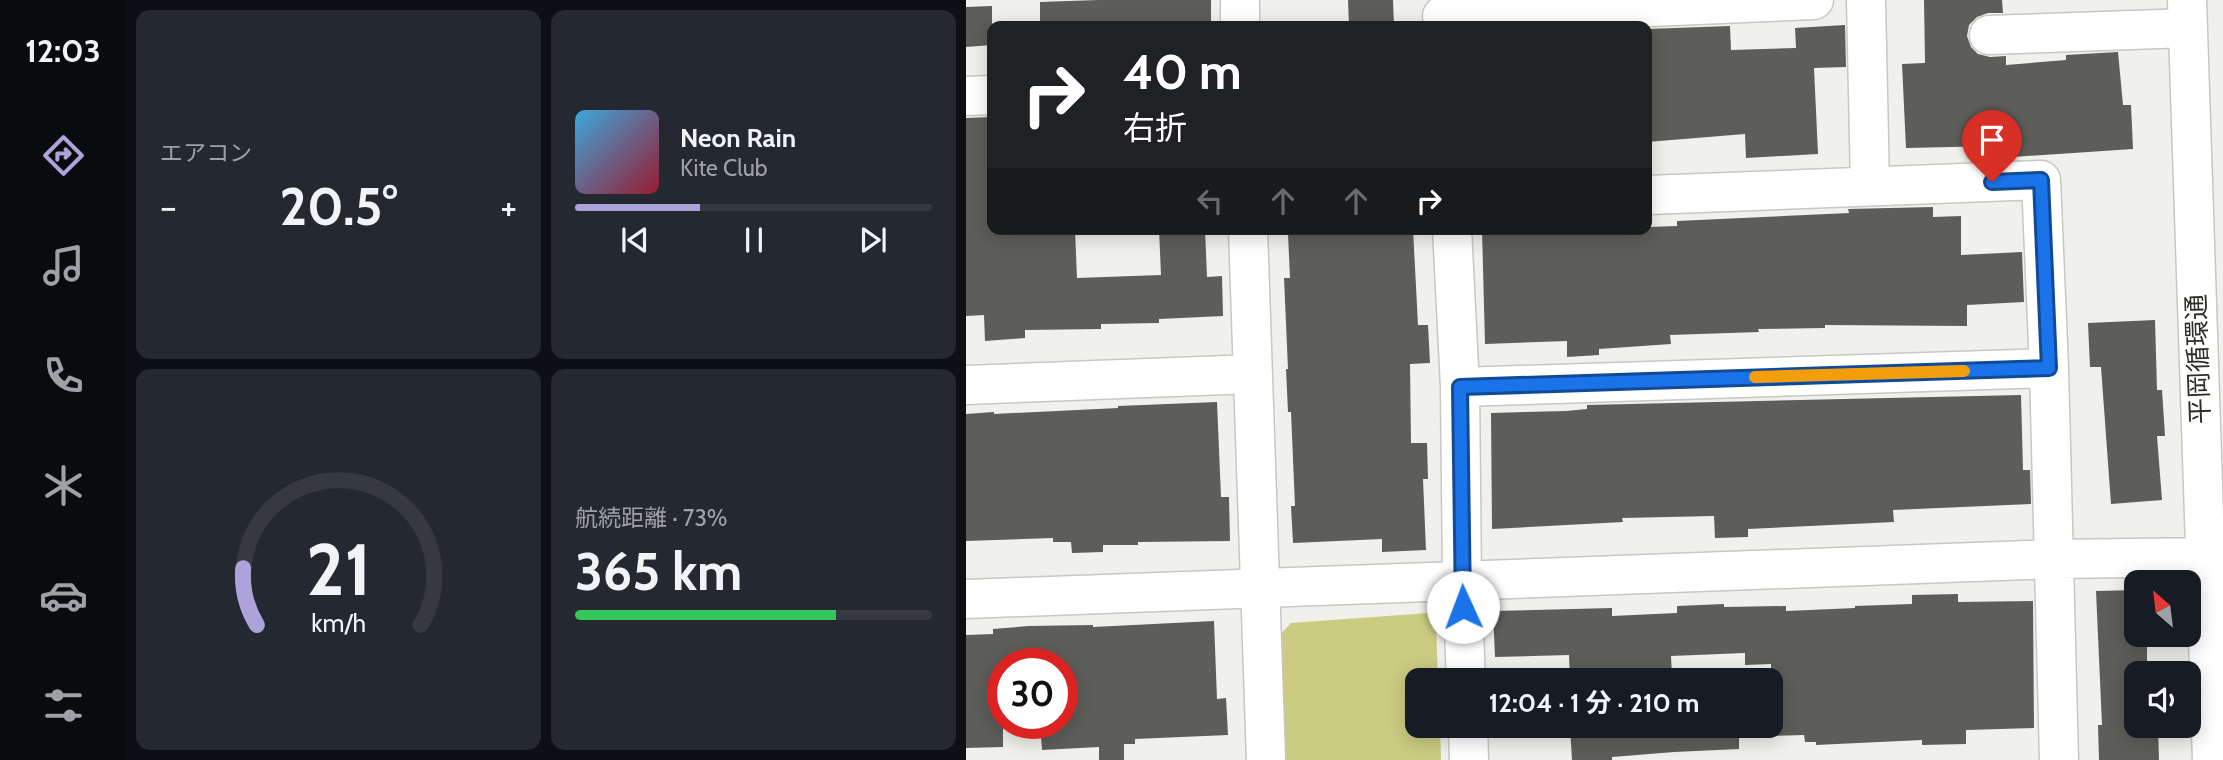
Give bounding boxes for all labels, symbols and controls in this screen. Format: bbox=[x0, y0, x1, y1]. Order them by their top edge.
text: 12:03 bbox=[25, 31, 101, 70]
text: 40 m bbox=[1123, 42, 1242, 101]
icon: right bbox=[1008, 49, 1099, 140]
text: 右折 bbox=[1123, 108, 1187, 147]
pin bbox=[1962, 110, 2022, 182]
icon: arrive bbox=[1973, 121, 2011, 159]
text: Neon Rain bbox=[680, 122, 796, 154]
icon: directions bbox=[39, 131, 88, 180]
text: エアコン bbox=[160, 139, 252, 167]
text: Kite Club bbox=[680, 154, 767, 182]
text: 20.5° bbox=[279, 175, 398, 238]
icon: left bbox=[1191, 182, 1229, 220]
icon: ahead bbox=[1264, 182, 1302, 220]
icon: ahead bbox=[1337, 182, 1375, 220]
icon: right bbox=[1410, 182, 1448, 220]
text: − bbox=[160, 183, 177, 230]
text: + bbox=[500, 183, 517, 230]
icon: previous bbox=[616, 221, 654, 259]
icon: pause bbox=[735, 221, 773, 259]
icon: next bbox=[854, 221, 892, 259]
icon: music bbox=[39, 241, 88, 290]
street label: 平岡循環通 bbox=[2180, 293, 2216, 425]
icon: phone bbox=[39, 351, 88, 400]
icon: climate bbox=[39, 461, 88, 510]
text: 航続距離 · 73% bbox=[575, 504, 728, 532]
text: 21 bbox=[306, 526, 371, 614]
text: 365 km bbox=[575, 540, 742, 603]
position arrow bbox=[1426, 570, 1500, 644]
north arrow bbox=[2124, 570, 2202, 648]
map controls bbox=[2124, 570, 2201, 738]
icon: car bbox=[39, 571, 88, 620]
text: km/h bbox=[311, 608, 366, 638]
speed limit sign: 30 bbox=[987, 648, 1078, 739]
button: sound bbox=[2124, 661, 2201, 738]
icon: filters bbox=[39, 681, 88, 730]
text: 12:04 · 1 分 · 210 m bbox=[1489, 687, 1699, 719]

